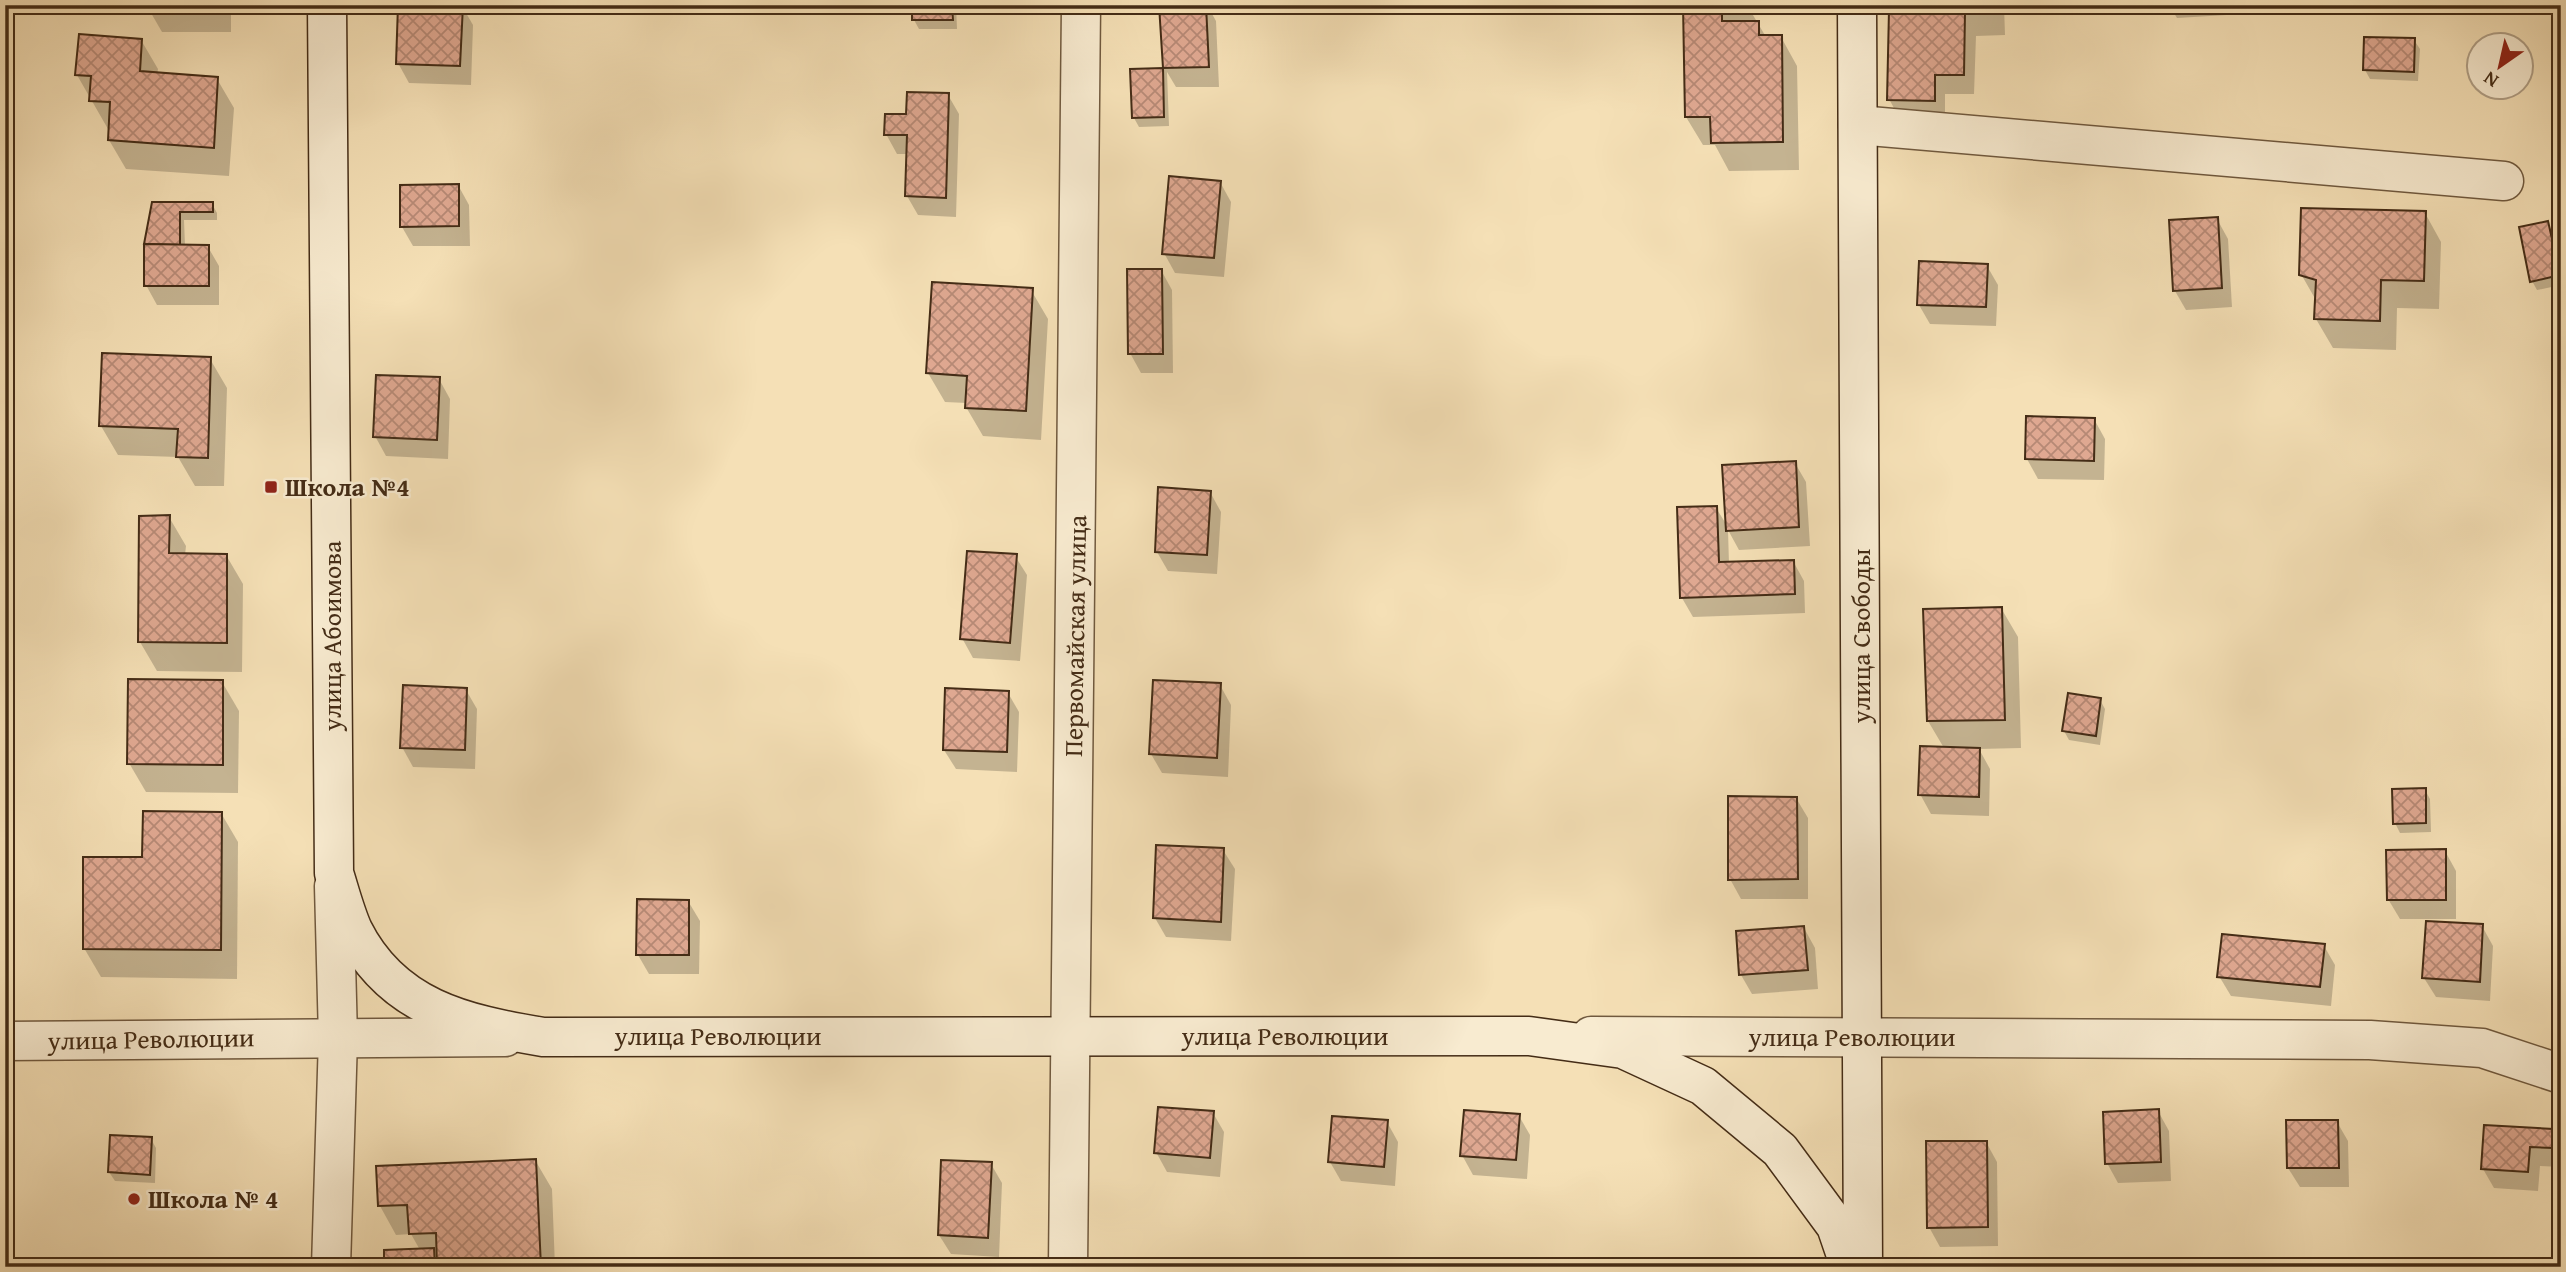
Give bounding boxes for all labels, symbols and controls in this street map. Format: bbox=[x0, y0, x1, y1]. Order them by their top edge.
north arrow bbox=[2464, 32, 2534, 102]
text: N bbox=[2477, 65, 2504, 95]
place label: Школа №4 bbox=[285, 467, 410, 506]
marker: Школа №4 bbox=[263, 479, 279, 495]
street label: Первомайская улица bbox=[1053, 514, 1096, 757]
street label: улица Абоимова bbox=[312, 540, 351, 732]
street label: улица Свободы bbox=[1841, 549, 1880, 724]
street label: улица Революции bbox=[614, 1016, 821, 1055]
street label: улица Революции bbox=[1181, 1016, 1388, 1055]
street label: улица Революции bbox=[46, 1017, 255, 1060]
street label: улица Революции bbox=[1748, 1017, 1955, 1056]
place label: Школа № 4 bbox=[148, 1179, 278, 1218]
marker: Школа № 4 bbox=[126, 1191, 142, 1207]

